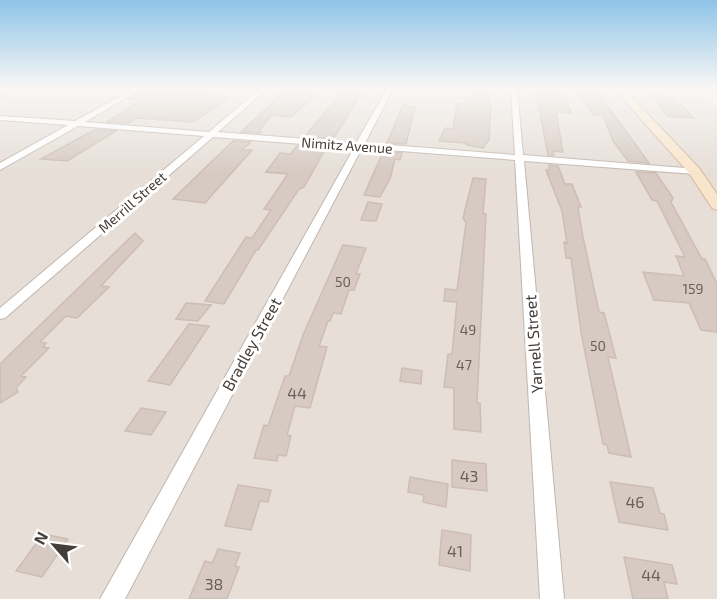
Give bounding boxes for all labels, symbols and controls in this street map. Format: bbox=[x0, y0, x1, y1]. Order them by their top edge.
street label: Nimitz Avenue bbox=[301, 133, 393, 157]
street label: Merrill Street bbox=[95, 168, 169, 236]
house number: 50 bbox=[335, 273, 351, 290]
house number: 159 bbox=[682, 280, 704, 297]
street label: Bradley Street bbox=[218, 294, 284, 394]
street label: Yarnell Street bbox=[520, 294, 546, 394]
house number: 49 bbox=[460, 321, 476, 338]
house number: 50 bbox=[590, 337, 606, 354]
house number: 47 bbox=[456, 356, 472, 373]
house number: 44 bbox=[287, 383, 307, 402]
house number: 43 bbox=[460, 466, 478, 485]
house number: 46 bbox=[626, 492, 645, 511]
north arrow bbox=[24, 515, 84, 575]
text: N bbox=[29, 528, 51, 547]
house number: 41 bbox=[447, 541, 463, 560]
house number: 44 bbox=[641, 565, 661, 584]
house number: 38 bbox=[205, 574, 223, 593]

